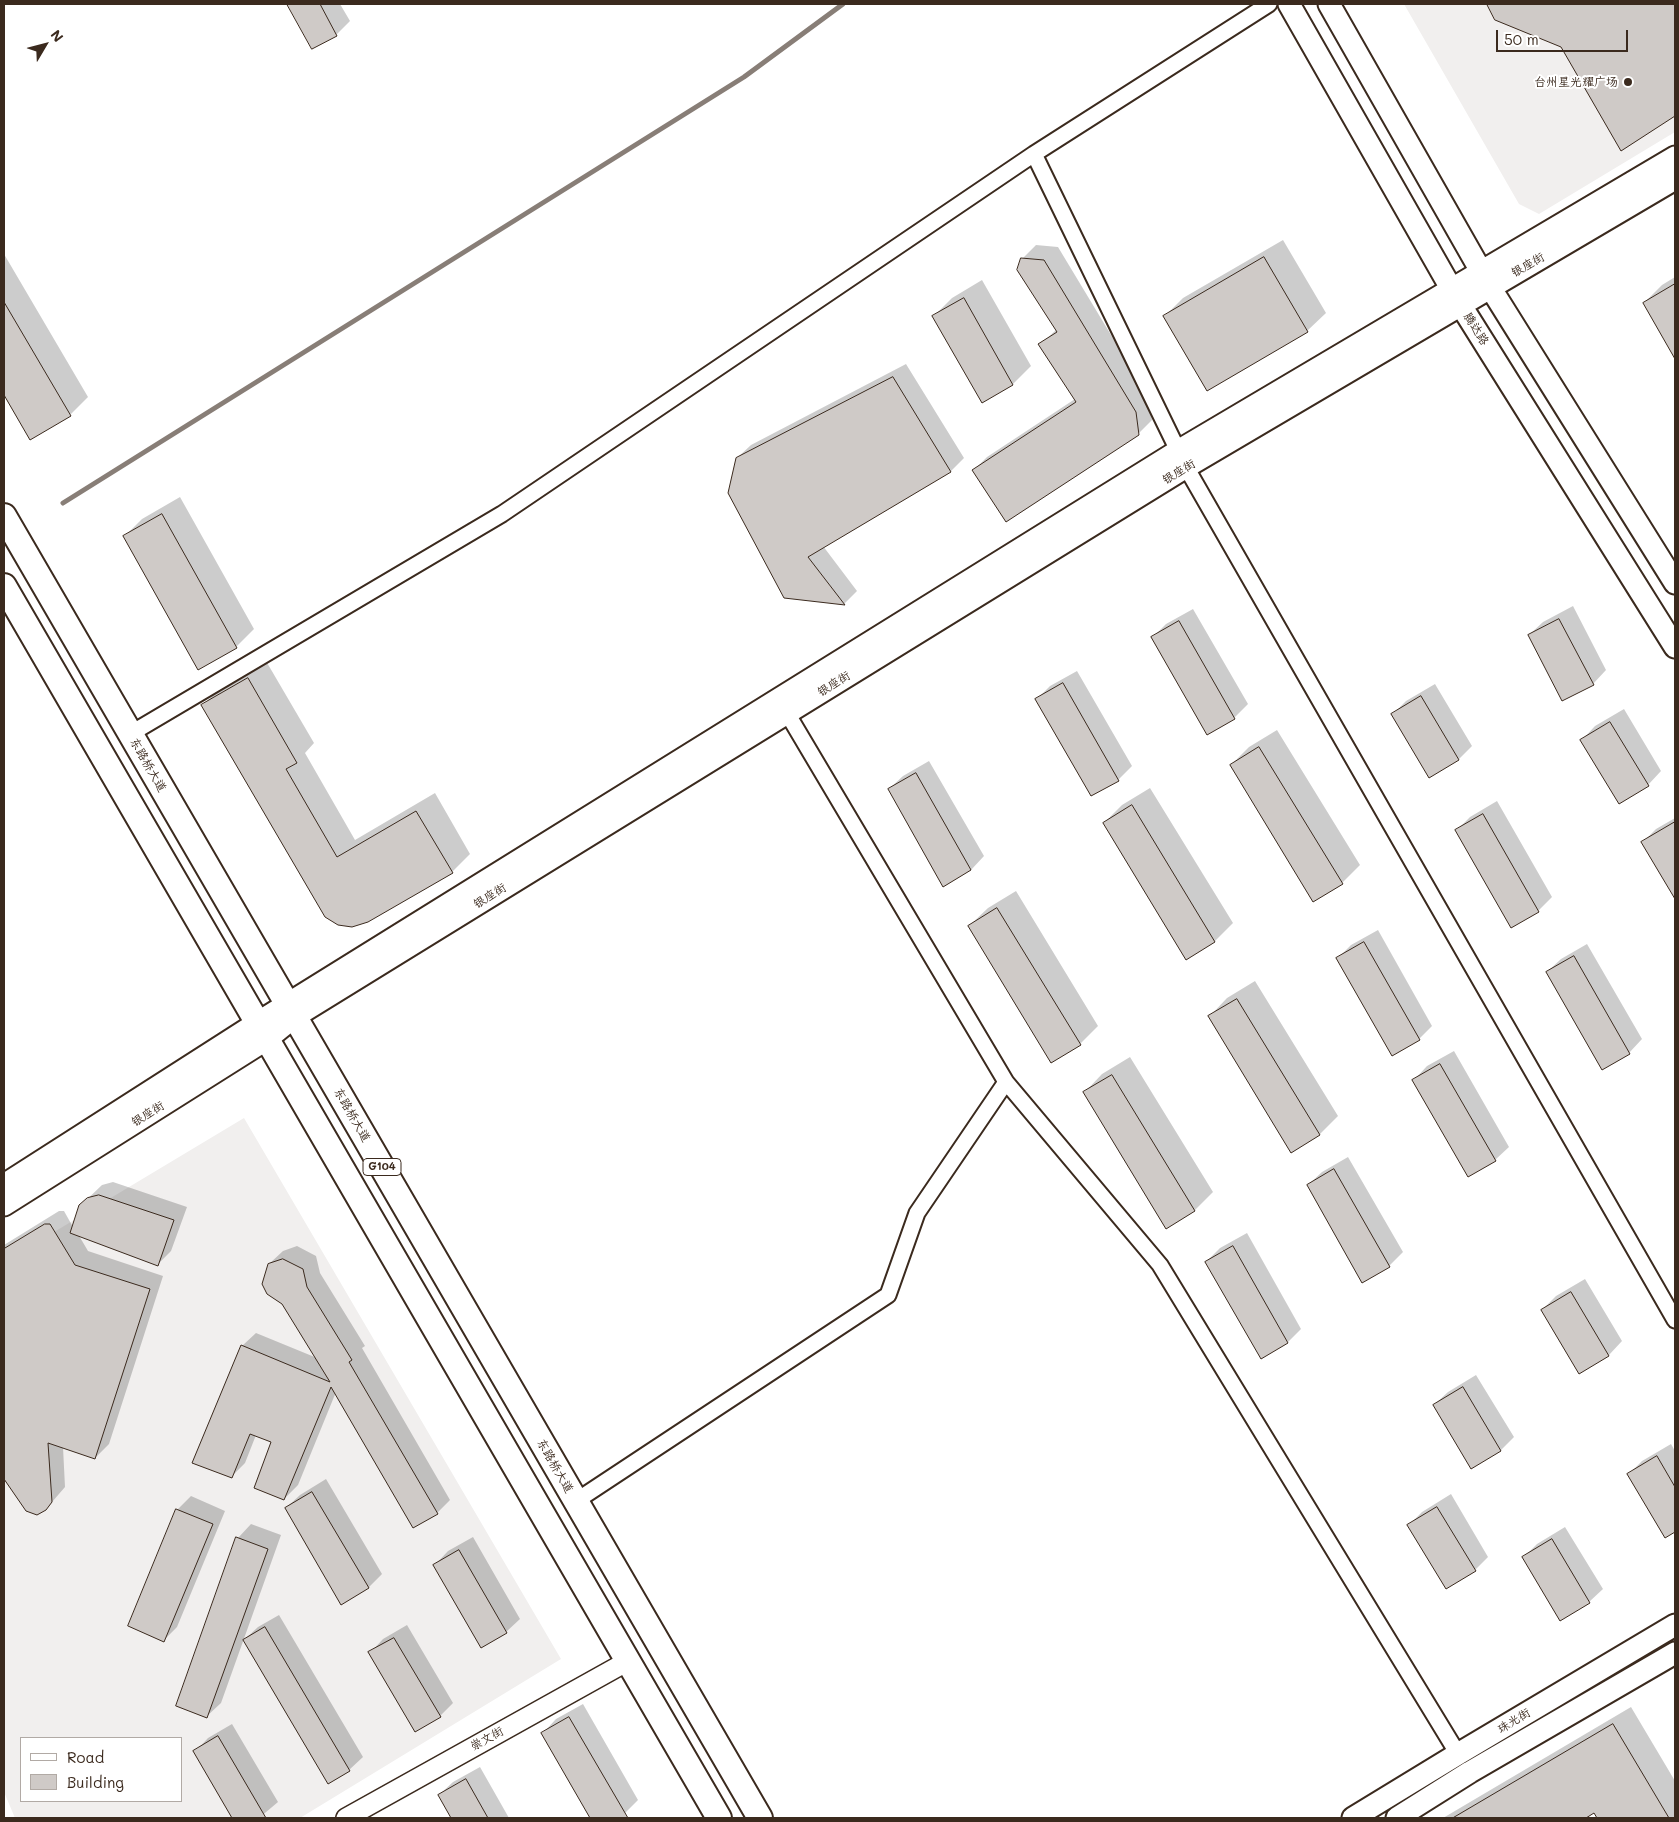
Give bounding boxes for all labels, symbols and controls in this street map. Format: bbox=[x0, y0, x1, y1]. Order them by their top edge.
north arrow bbox=[20, 20, 70, 70]
scale bar bbox=[1499, 20, 1632, 52]
text: N bbox=[47, 26, 68, 46]
text: 50 m bbox=[1504, 29, 1539, 49]
place label: 台州星光耀广场 bbox=[1534, 75, 1618, 89]
marker: 台州星光耀广场 bbox=[1622, 76, 1634, 88]
street label: 银座街 bbox=[1509, 250, 1547, 280]
street label: 腾达路 bbox=[1460, 310, 1492, 348]
street label: 银座街 bbox=[1160, 457, 1198, 487]
street label: 银座街 bbox=[815, 668, 853, 700]
street label: 东路桥大道 bbox=[127, 735, 169, 795]
street label: 银座街 bbox=[471, 880, 509, 912]
street label: 东路桥大道 bbox=[331, 1085, 373, 1145]
street label: 银座街 bbox=[129, 1098, 167, 1130]
road number: G104 bbox=[363, 1158, 401, 1176]
street label: 东路桥大道 bbox=[534, 1436, 576, 1496]
street label: 珠光街 bbox=[1495, 1706, 1533, 1736]
street label: 崇文街 bbox=[468, 1724, 506, 1754]
legend bbox=[20, 1737, 182, 1802]
text: Road bbox=[67, 1747, 104, 1767]
text: Building bbox=[67, 1772, 124, 1792]

